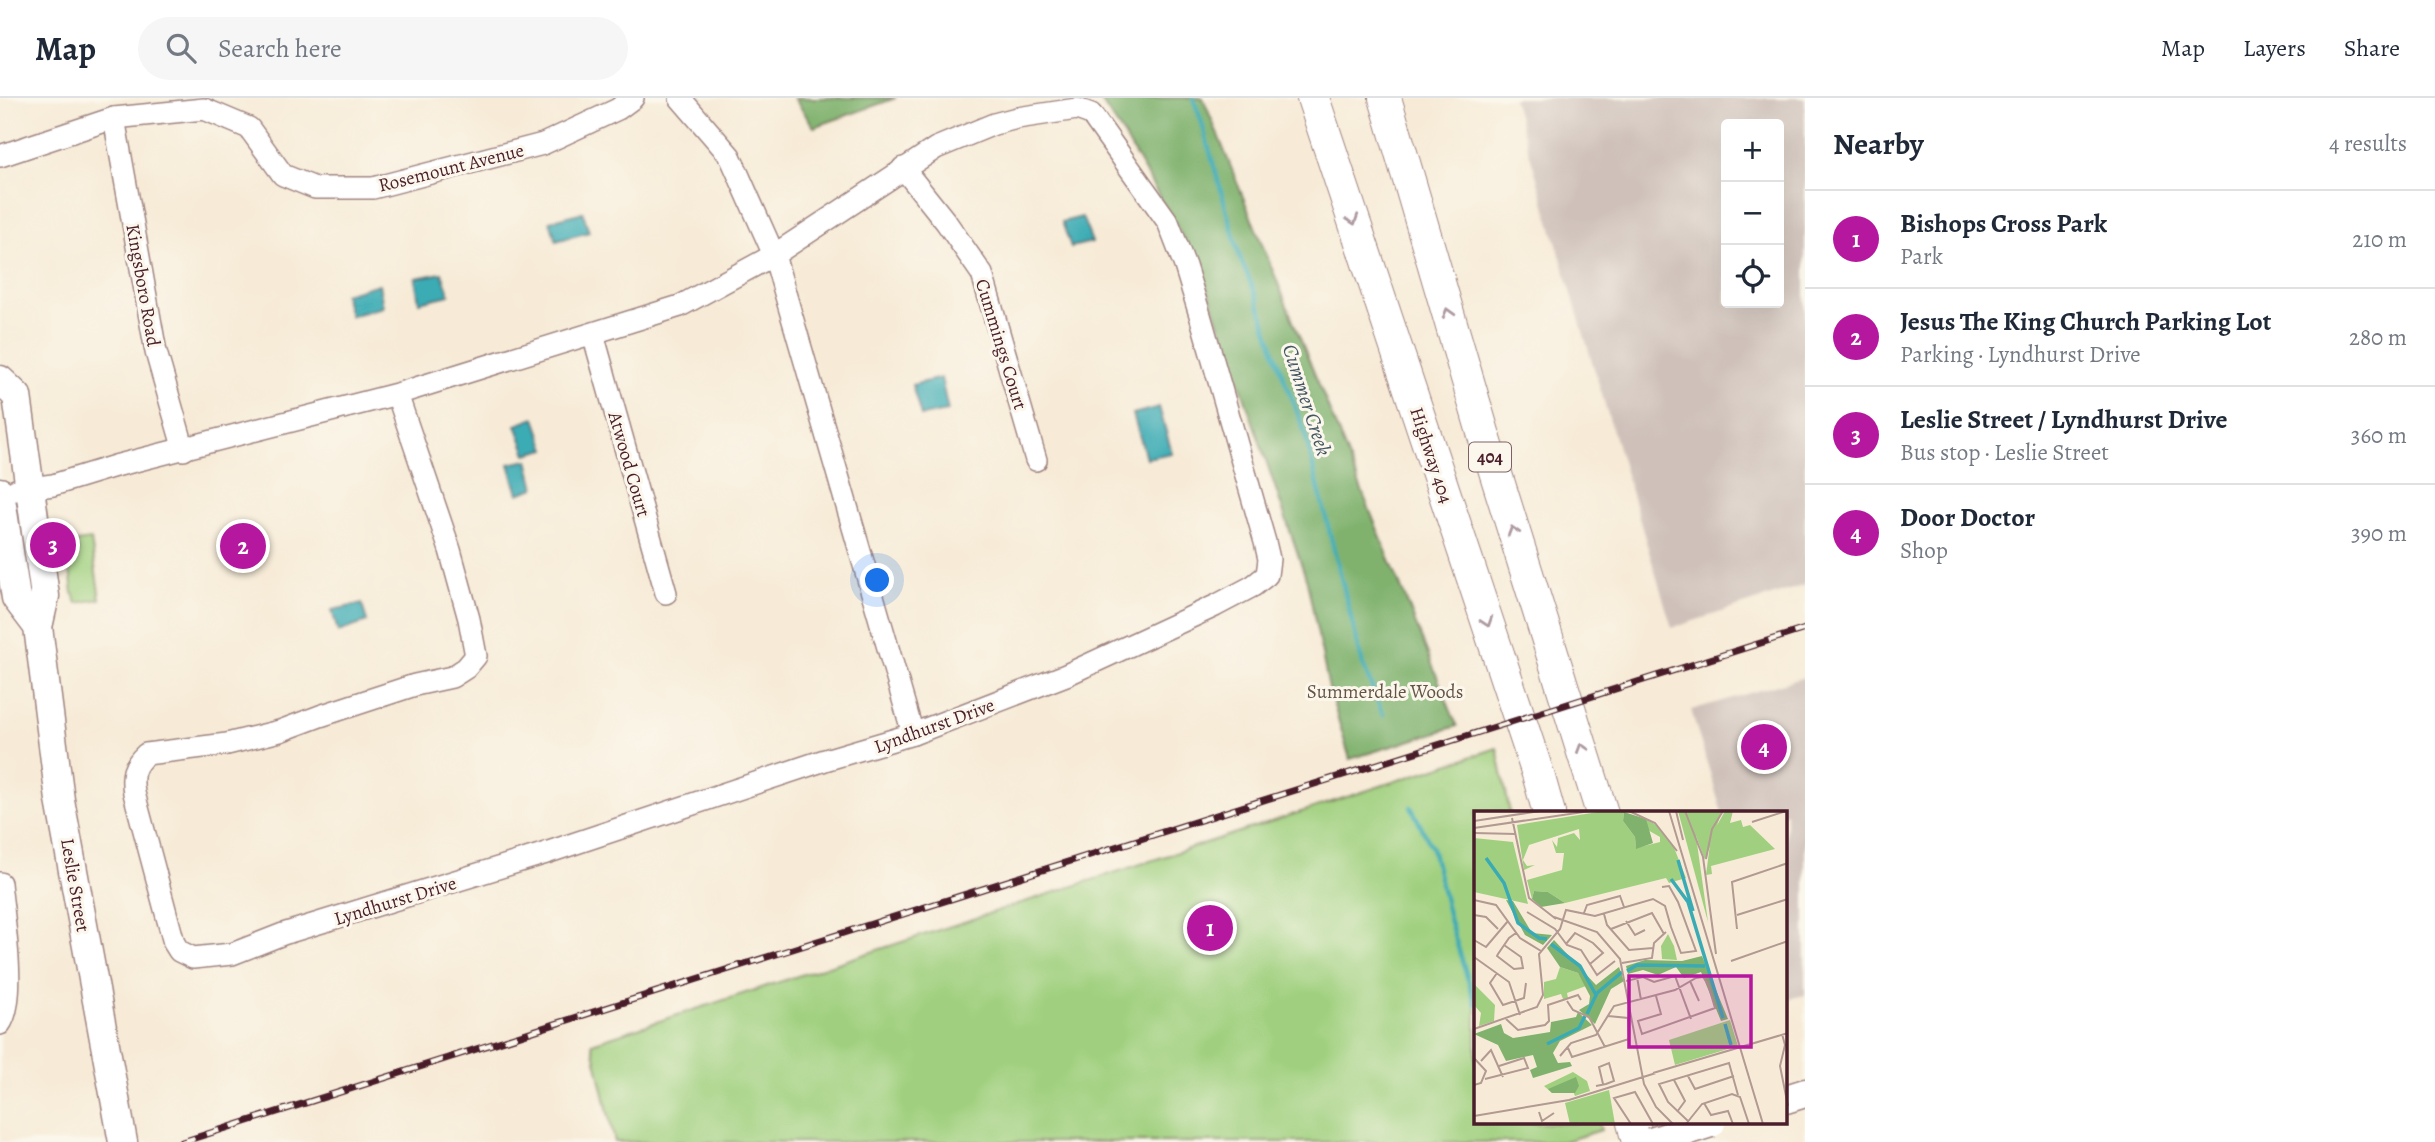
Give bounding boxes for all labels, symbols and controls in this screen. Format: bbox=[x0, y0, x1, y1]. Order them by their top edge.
search box bbox=[138, 17, 628, 80]
text: Map bbox=[35, 26, 96, 71]
icon: search bbox=[162, 29, 200, 67]
text: Search here bbox=[218, 31, 342, 66]
text: Map bbox=[2161, 32, 2205, 64]
text: Layers bbox=[2243, 32, 2306, 64]
text: Share bbox=[2344, 32, 2400, 64]
map controls bbox=[1721, 119, 1784, 308]
button: + bbox=[1721, 119, 1784, 182]
text: Nearby bbox=[1833, 124, 1924, 164]
text: 4 results bbox=[2329, 128, 2407, 159]
street label: Rosemount Avenue bbox=[376, 137, 527, 199]
button: − bbox=[1721, 182, 1784, 245]
text: Bishops Cross Park bbox=[1900, 206, 2107, 241]
one-way arrow bbox=[1345, 214, 1360, 226]
street label: Kingsboro Road bbox=[119, 222, 167, 349]
text: 1 bbox=[1852, 224, 1860, 255]
text: 210 m bbox=[2352, 224, 2407, 255]
text: Park bbox=[1900, 241, 1943, 272]
button: locate bbox=[1721, 245, 1784, 308]
street label: Cummings Court bbox=[969, 276, 1033, 413]
text: Jesus The King Church Parking Lot bbox=[1900, 304, 2271, 339]
one-way arrow bbox=[1441, 307, 1456, 319]
text: 2 bbox=[1850, 322, 1862, 353]
text: 280 m bbox=[2349, 322, 2407, 353]
text: Parking · Lyndhurst Drive bbox=[1900, 339, 2141, 370]
water label: Cummer Creek bbox=[1276, 341, 1338, 459]
text: Leslie Street / Lyndhurst Drive bbox=[1900, 402, 2227, 437]
street label: Highway 404 bbox=[1403, 404, 1459, 507]
street label: Atwood Court bbox=[601, 408, 656, 520]
text: 3 bbox=[1851, 420, 1861, 451]
text: 360 m bbox=[2351, 420, 2407, 451]
text: Bus stop · Leslie Street bbox=[1900, 437, 2109, 468]
road number: 404 bbox=[1469, 442, 1511, 472]
text: Door Doctor bbox=[1900, 500, 2035, 535]
text: 4 bbox=[1851, 518, 1861, 549]
text: 390 m bbox=[2351, 518, 2407, 549]
pin: 3 bbox=[30, 519, 76, 571]
pin: 2 bbox=[220, 520, 266, 572]
one-way arrow bbox=[1507, 525, 1522, 537]
text: Shop bbox=[1900, 535, 1948, 566]
your location bbox=[860, 563, 894, 597]
one-way arrow bbox=[1479, 615, 1493, 627]
park label: Summerdale Woods bbox=[1307, 679, 1463, 705]
street label: Lyndhurst Drive bbox=[870, 692, 998, 760]
pin: 4 bbox=[1741, 721, 1787, 773]
one-way arrow bbox=[1575, 742, 1590, 754]
inset map bbox=[1474, 811, 1787, 1124]
street label: Leslie Street bbox=[54, 836, 96, 934]
street label: Lyndhurst Drive bbox=[331, 870, 460, 932]
pin: 1 bbox=[1187, 902, 1233, 954]

